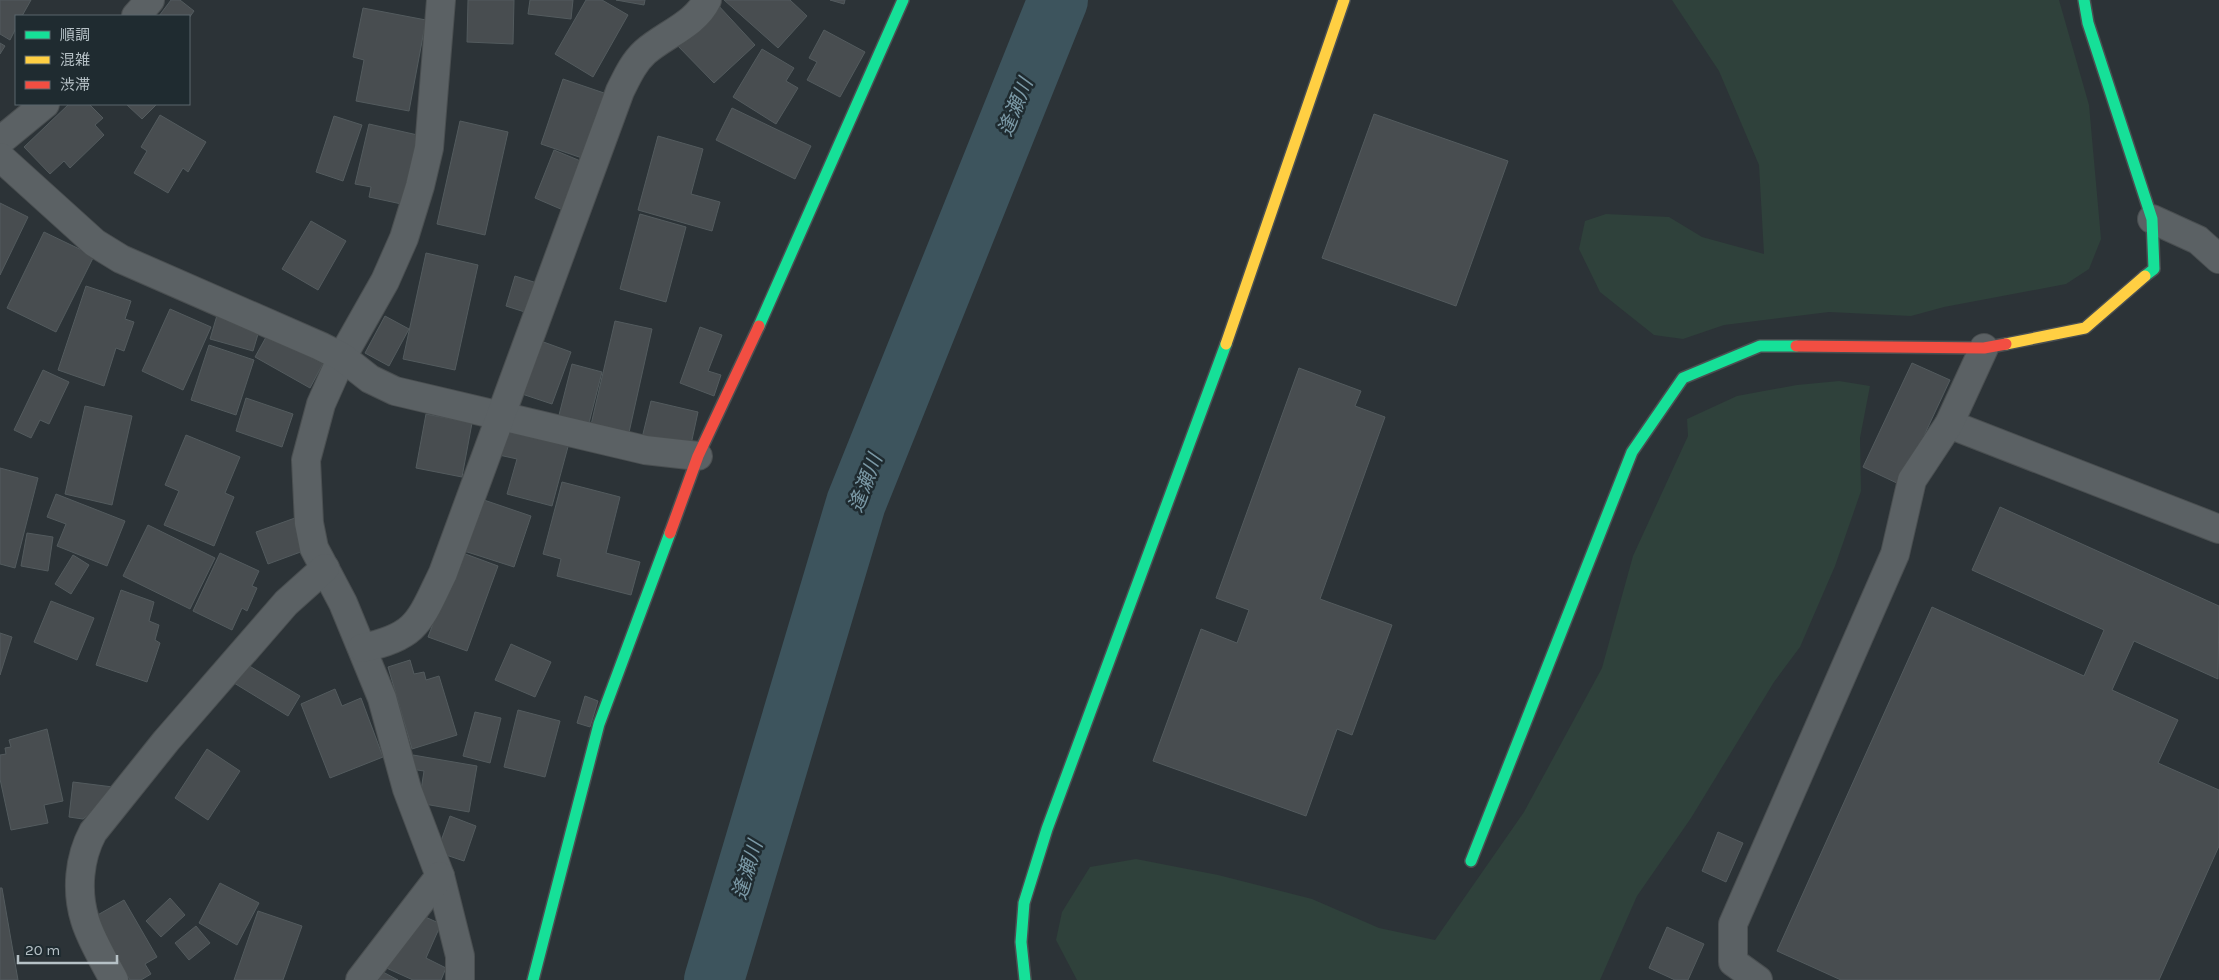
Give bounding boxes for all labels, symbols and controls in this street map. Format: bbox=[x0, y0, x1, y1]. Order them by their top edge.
legend bbox=[15, 15, 190, 105]
text: 順調 bbox=[60, 26, 90, 44]
text: 混雑 bbox=[60, 51, 90, 69]
water label: 逢瀬川 bbox=[994, 73, 1038, 139]
text: 渋滞 bbox=[60, 76, 90, 94]
water label: 逢瀬川 bbox=[844, 449, 888, 515]
water label: 逢瀬川 bbox=[728, 836, 768, 902]
scale bar bbox=[18, 932, 116, 964]
text: 20 m bbox=[25, 941, 60, 959]

